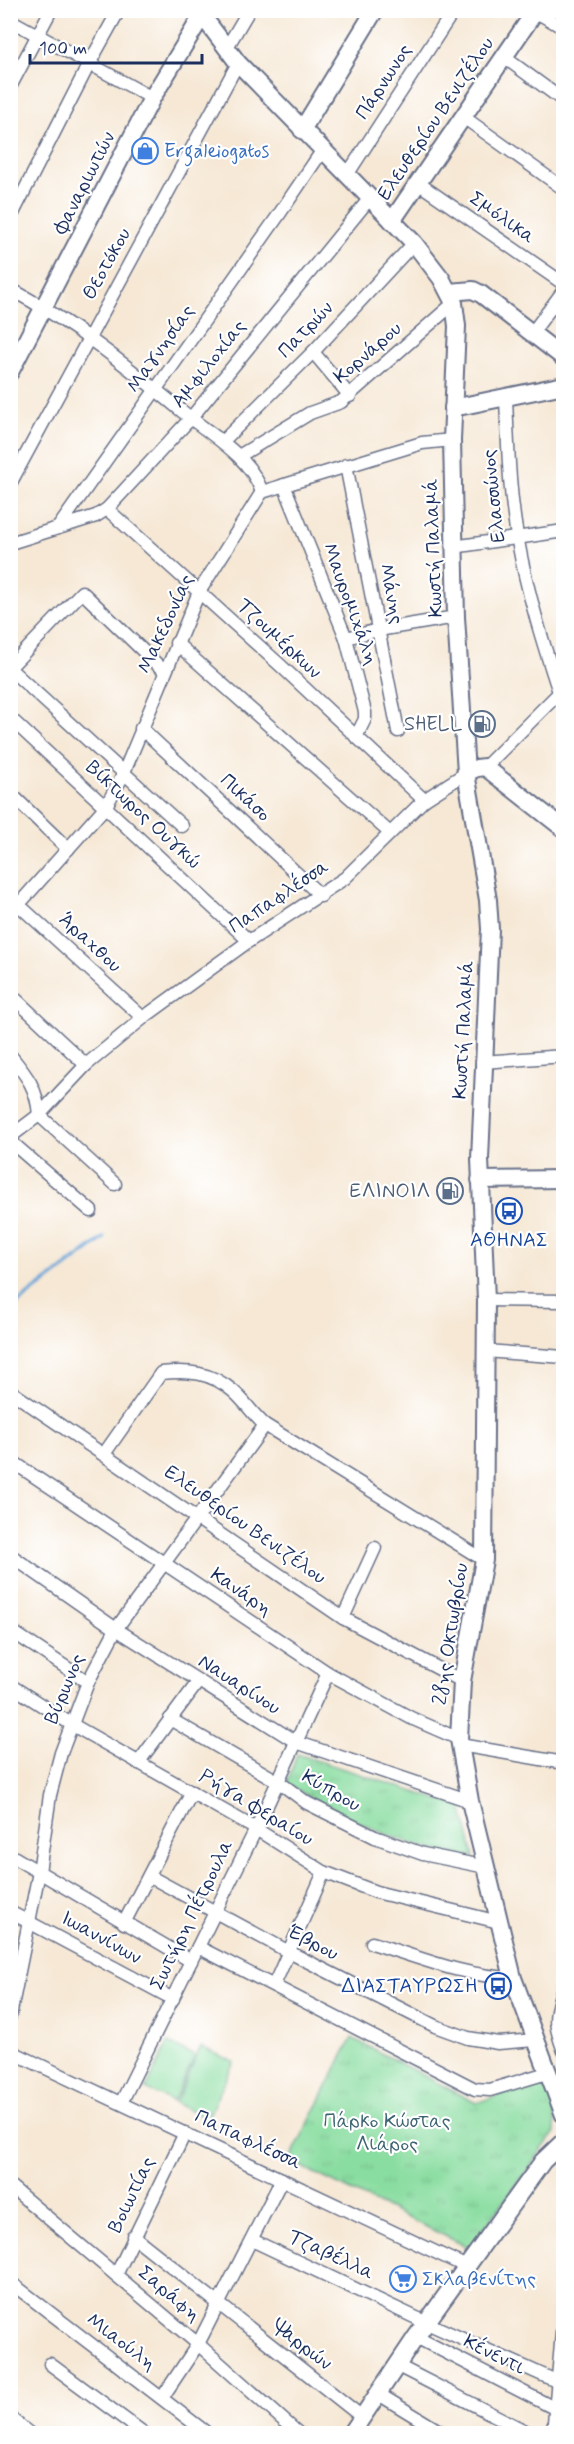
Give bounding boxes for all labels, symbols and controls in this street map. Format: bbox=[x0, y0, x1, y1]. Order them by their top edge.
scale bar bbox=[30, 27, 202, 65]
street label: Ελευθερίου Βενιζέλου bbox=[371, 32, 501, 206]
text: 100 m bbox=[39, 37, 87, 61]
street label: Πάρνωνος bbox=[349, 39, 419, 125]
street label: Φαναριωτών bbox=[47, 127, 122, 240]
shop icon: Ergaleiogatos bbox=[130, 136, 160, 166]
place label: Ergaleiogatos bbox=[164, 138, 269, 167]
street label: Σμόλικα bbox=[464, 186, 541, 251]
street label: Θεοτόκου bbox=[76, 223, 138, 305]
street label: Πατρών bbox=[272, 295, 340, 364]
street label: Μαγνησίας bbox=[121, 299, 202, 399]
street label: Αμφιλοχίας bbox=[165, 314, 253, 414]
street label: Κορνάρου bbox=[328, 316, 408, 390]
street label: Ελασσώνος bbox=[476, 448, 512, 544]
street label: Κωστή Παλαμά bbox=[418, 478, 450, 618]
street label: Μαυρομιχάλη bbox=[315, 539, 385, 669]
street label: Μάνης bbox=[372, 561, 410, 627]
street label: Μακεδονίας bbox=[131, 570, 201, 678]
street label: Τζουμέρκων bbox=[231, 593, 327, 685]
fuel station icon: SHELL bbox=[467, 709, 497, 739]
place label: SHELL bbox=[404, 711, 463, 738]
street label: Βίκτωρος Ουγκώ bbox=[80, 755, 206, 875]
street label: Πικάσο bbox=[214, 768, 276, 828]
street label: Παπαφλέσσα bbox=[224, 853, 335, 940]
street label: Άραχθου bbox=[53, 907, 127, 979]
street label: Κωστή Παλαμά bbox=[447, 960, 481, 1100]
fuel station icon: ΕΛΙΝΟΙΛ bbox=[435, 1176, 465, 1206]
place label: ΕΛΙΝΟΙΛ bbox=[350, 1178, 430, 1205]
bus stop icon: ΑΘΗΝΑΣ bbox=[494, 1196, 524, 1226]
place label: ΑΘΗΝΑΣ bbox=[470, 1227, 548, 1254]
street label: Ελευθερίου Βενιζέλου bbox=[159, 1459, 331, 1591]
street label: Κανάρη bbox=[205, 1561, 277, 1623]
street label: 28ης Οκτωβρίου bbox=[426, 1561, 476, 1707]
street label: Ναυαρίνου bbox=[193, 1648, 285, 1722]
street label: Βύρωνος bbox=[38, 1650, 92, 1728]
street label: Ρήγα Φεραίου bbox=[194, 1763, 318, 1853]
street label: Κύπρου bbox=[297, 1763, 365, 1819]
street label: Σωτήρη Πέτρουλα bbox=[144, 1835, 240, 1995]
street label: Ιωαννίνων bbox=[56, 1905, 146, 1971]
street label: Έβρου bbox=[283, 1918, 343, 1968]
bus stop icon: ΔΙΑΣΤΑΥΡΩΣΗ bbox=[483, 1971, 513, 2001]
place label: ΔΙΑΣΤΑΥΡΩΣΗ bbox=[342, 1973, 478, 2000]
street label: Παπαφλέσσα bbox=[190, 2103, 306, 2177]
park label: Πάρκο Κώστας Λιάρος bbox=[323, 2108, 451, 2158]
street label: Βοιωτίας bbox=[102, 2152, 162, 2238]
street label: Τζαβέλλα bbox=[284, 2223, 378, 2287]
street label: Σαράφη bbox=[132, 2260, 206, 2328]
supermarket icon: Σκλαβενίτης bbox=[388, 2264, 418, 2294]
place label: Σκλαβενίτης bbox=[422, 2266, 536, 2293]
street label: Μιαούλη bbox=[80, 2307, 162, 2377]
street label: Ψαρρών bbox=[266, 2312, 338, 2377]
street label: Κένεντι bbox=[459, 2328, 530, 2382]

